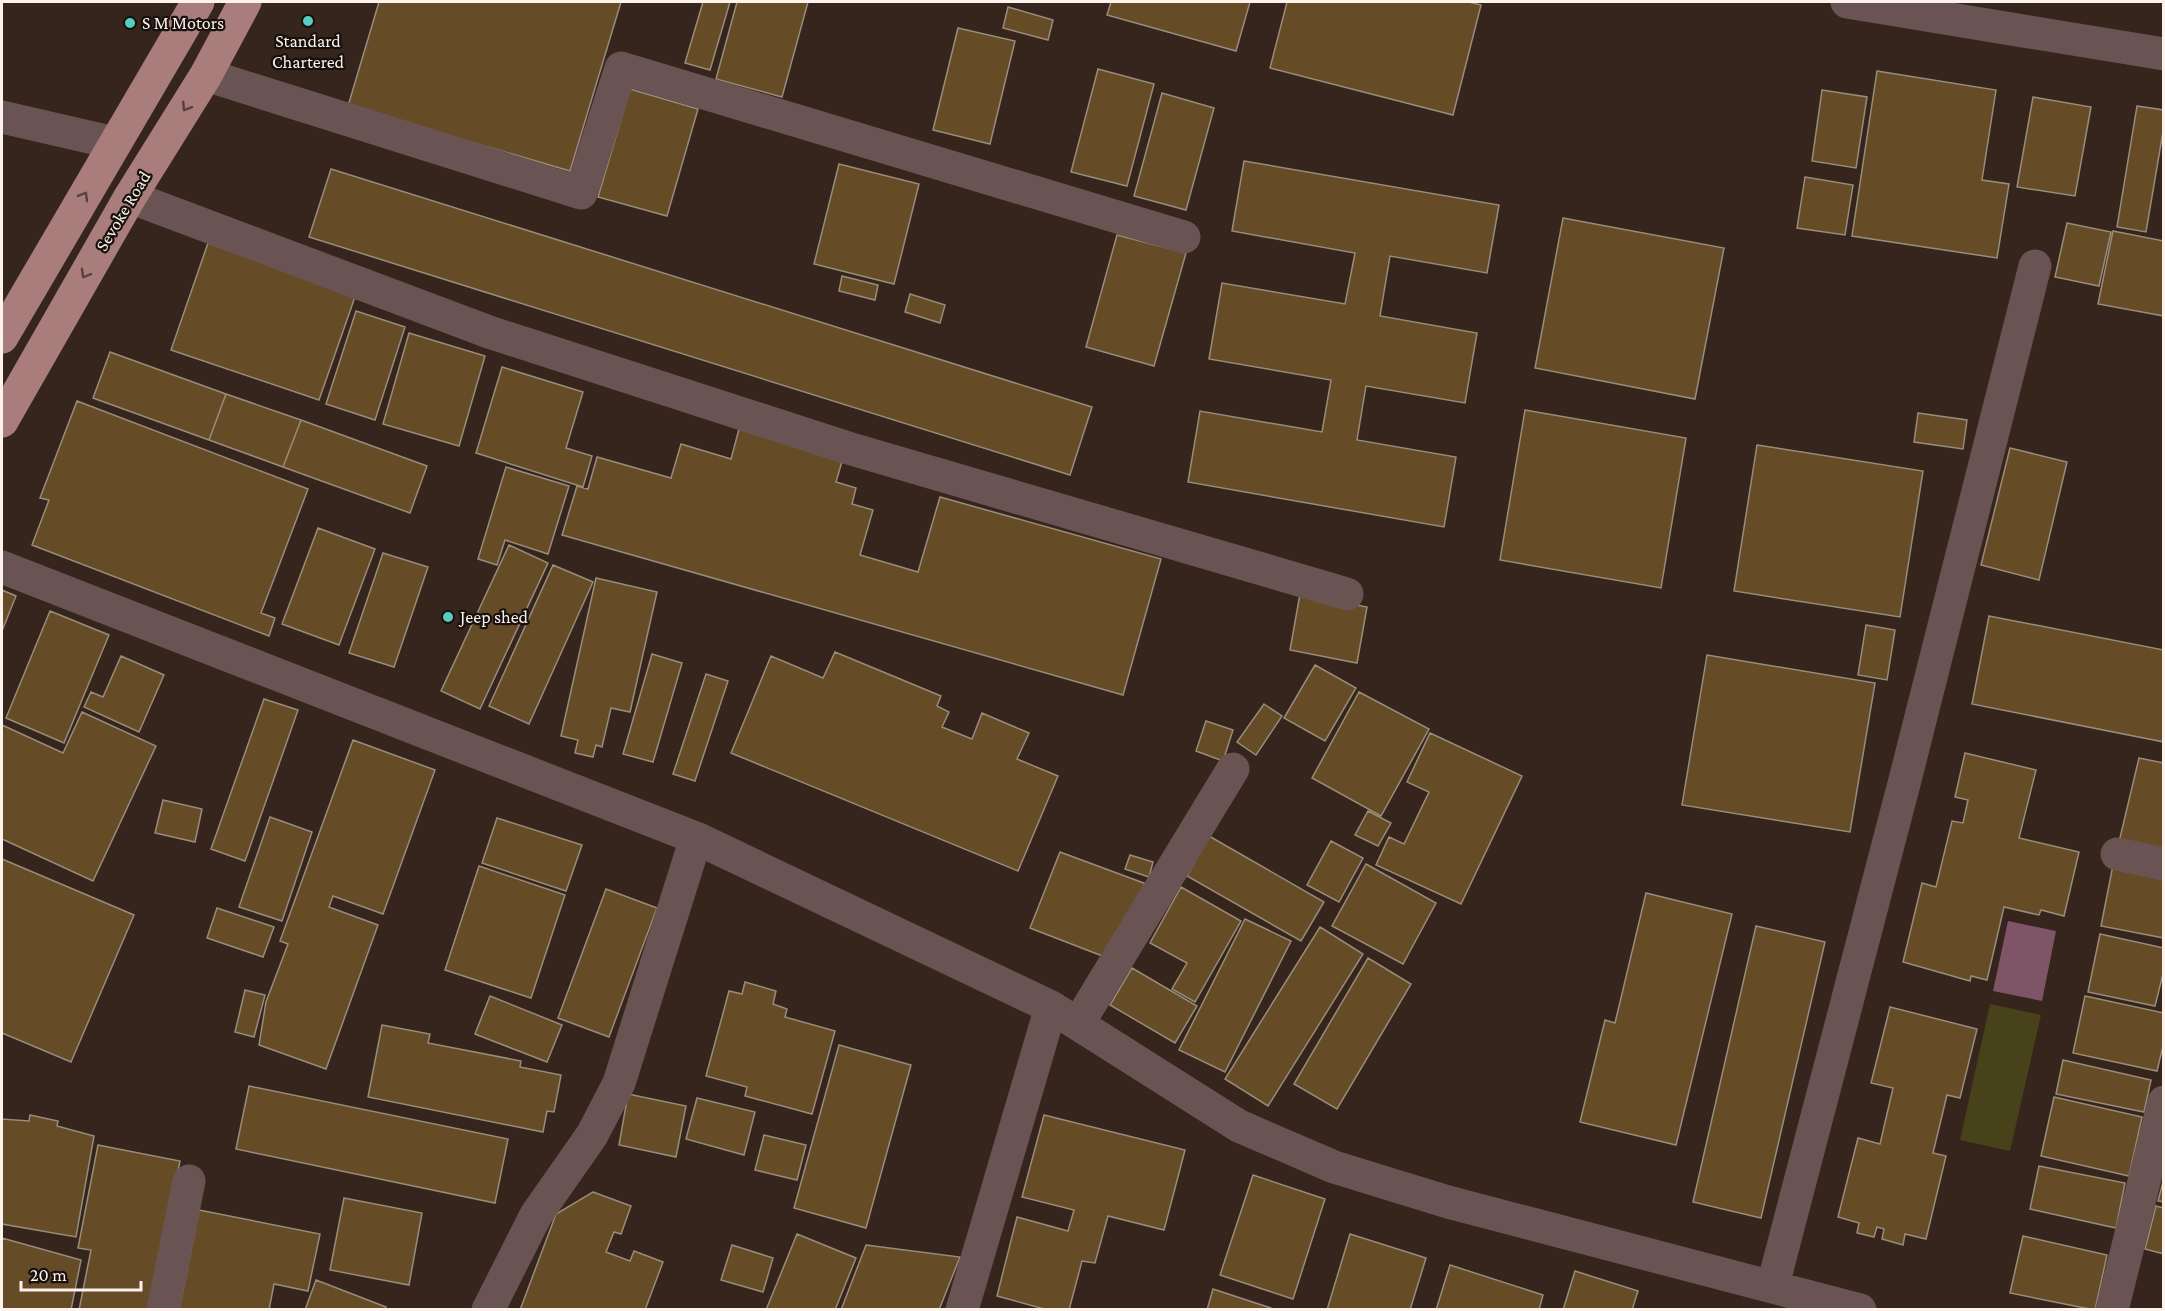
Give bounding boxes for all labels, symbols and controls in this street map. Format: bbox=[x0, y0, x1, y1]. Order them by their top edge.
place label: S M Motors bbox=[142, 13, 224, 33]
marker: Standard Chartered bbox=[301, 14, 315, 28]
marker: S M Motors bbox=[123, 16, 137, 30]
place label: Standard Chartered bbox=[272, 31, 345, 72]
one-way arrow bbox=[181, 101, 193, 111]
street label: Sevoke Road bbox=[91, 167, 155, 255]
one-way arrow bbox=[77, 192, 89, 202]
one-way arrow bbox=[81, 268, 93, 279]
place label: Jeep shed bbox=[458, 607, 529, 627]
marker: Jeep shed bbox=[441, 610, 455, 624]
scale bar bbox=[21, 1254, 141, 1292]
text: 20 m bbox=[30, 1265, 67, 1285]

